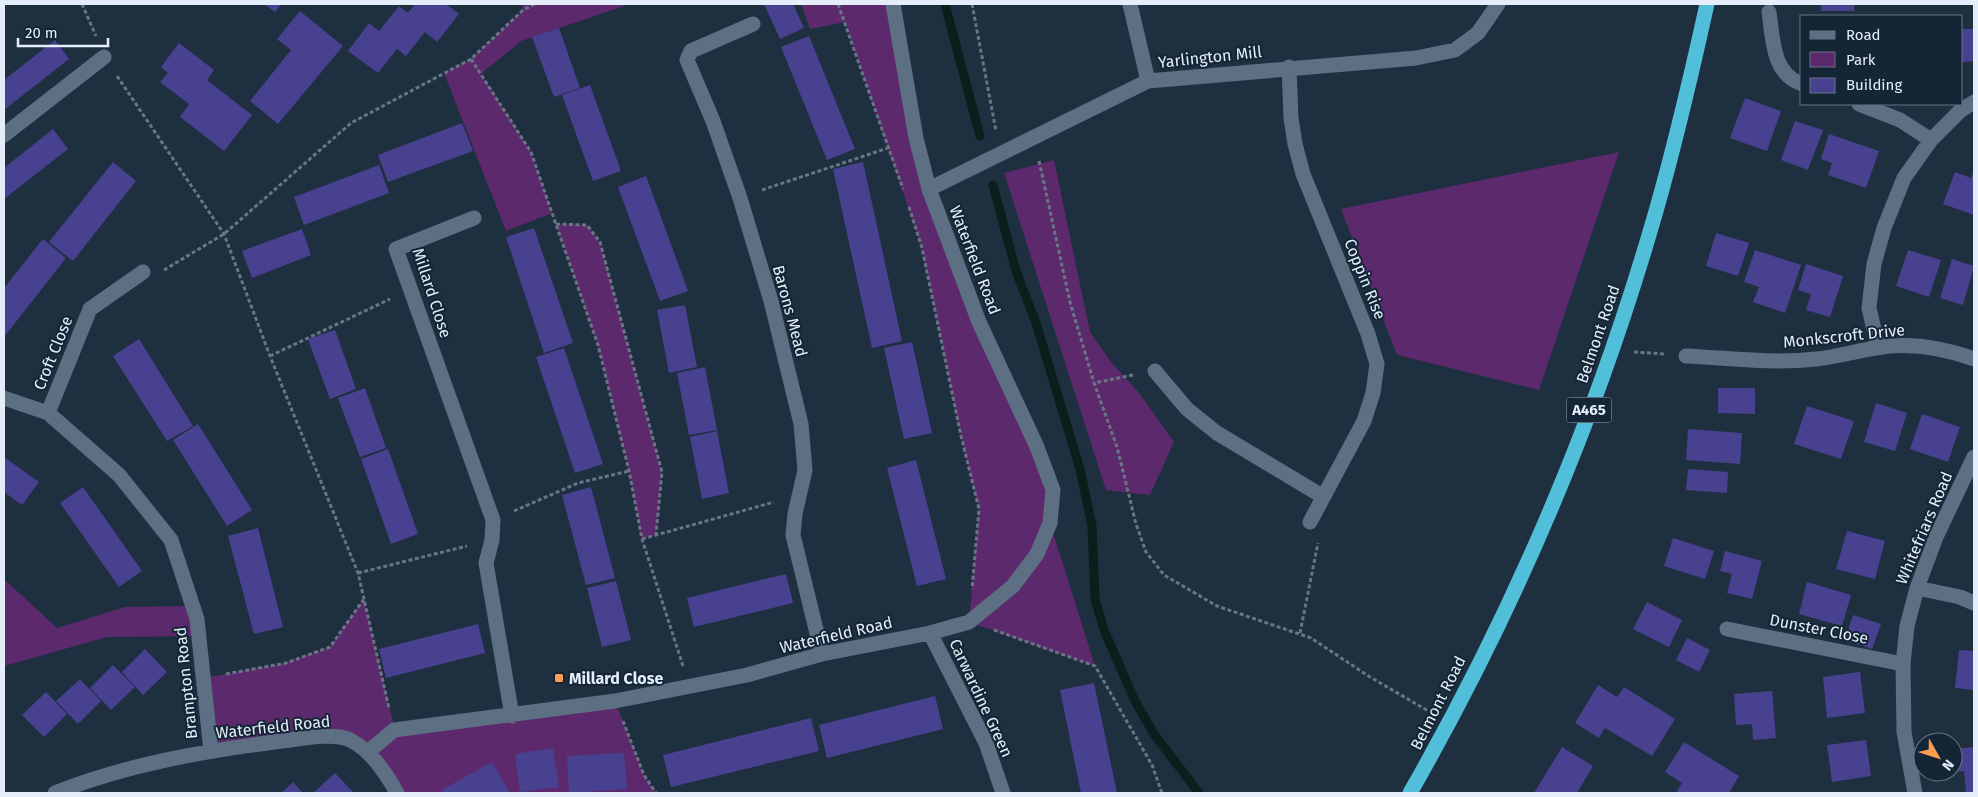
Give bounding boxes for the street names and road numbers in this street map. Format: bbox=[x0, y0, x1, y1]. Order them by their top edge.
street label: Yarlington Mill bbox=[1157, 42, 1263, 72]
street label: Waterfield Road bbox=[946, 203, 1004, 317]
street label: Coppin Rise bbox=[1340, 236, 1390, 322]
street label: Millard Close bbox=[409, 246, 455, 340]
street label: Barons Mead bbox=[769, 263, 811, 359]
street label: Belmont Road bbox=[1572, 282, 1624, 386]
street label: Croft Close bbox=[30, 313, 76, 393]
street label: Monkscroft Drive bbox=[1782, 320, 1906, 352]
road number: A465 bbox=[1566, 398, 1612, 422]
street label: Whitefriars Road bbox=[1892, 469, 1956, 587]
street label: Dunster Close bbox=[1768, 610, 1870, 648]
street label: Waterfield Road bbox=[778, 613, 894, 657]
street label: Brampton Road bbox=[171, 626, 201, 740]
street label: Carwardine Green bbox=[945, 636, 1017, 760]
street label: Belmont Road bbox=[1406, 653, 1470, 753]
street label: Waterfield Road bbox=[215, 712, 331, 742]

